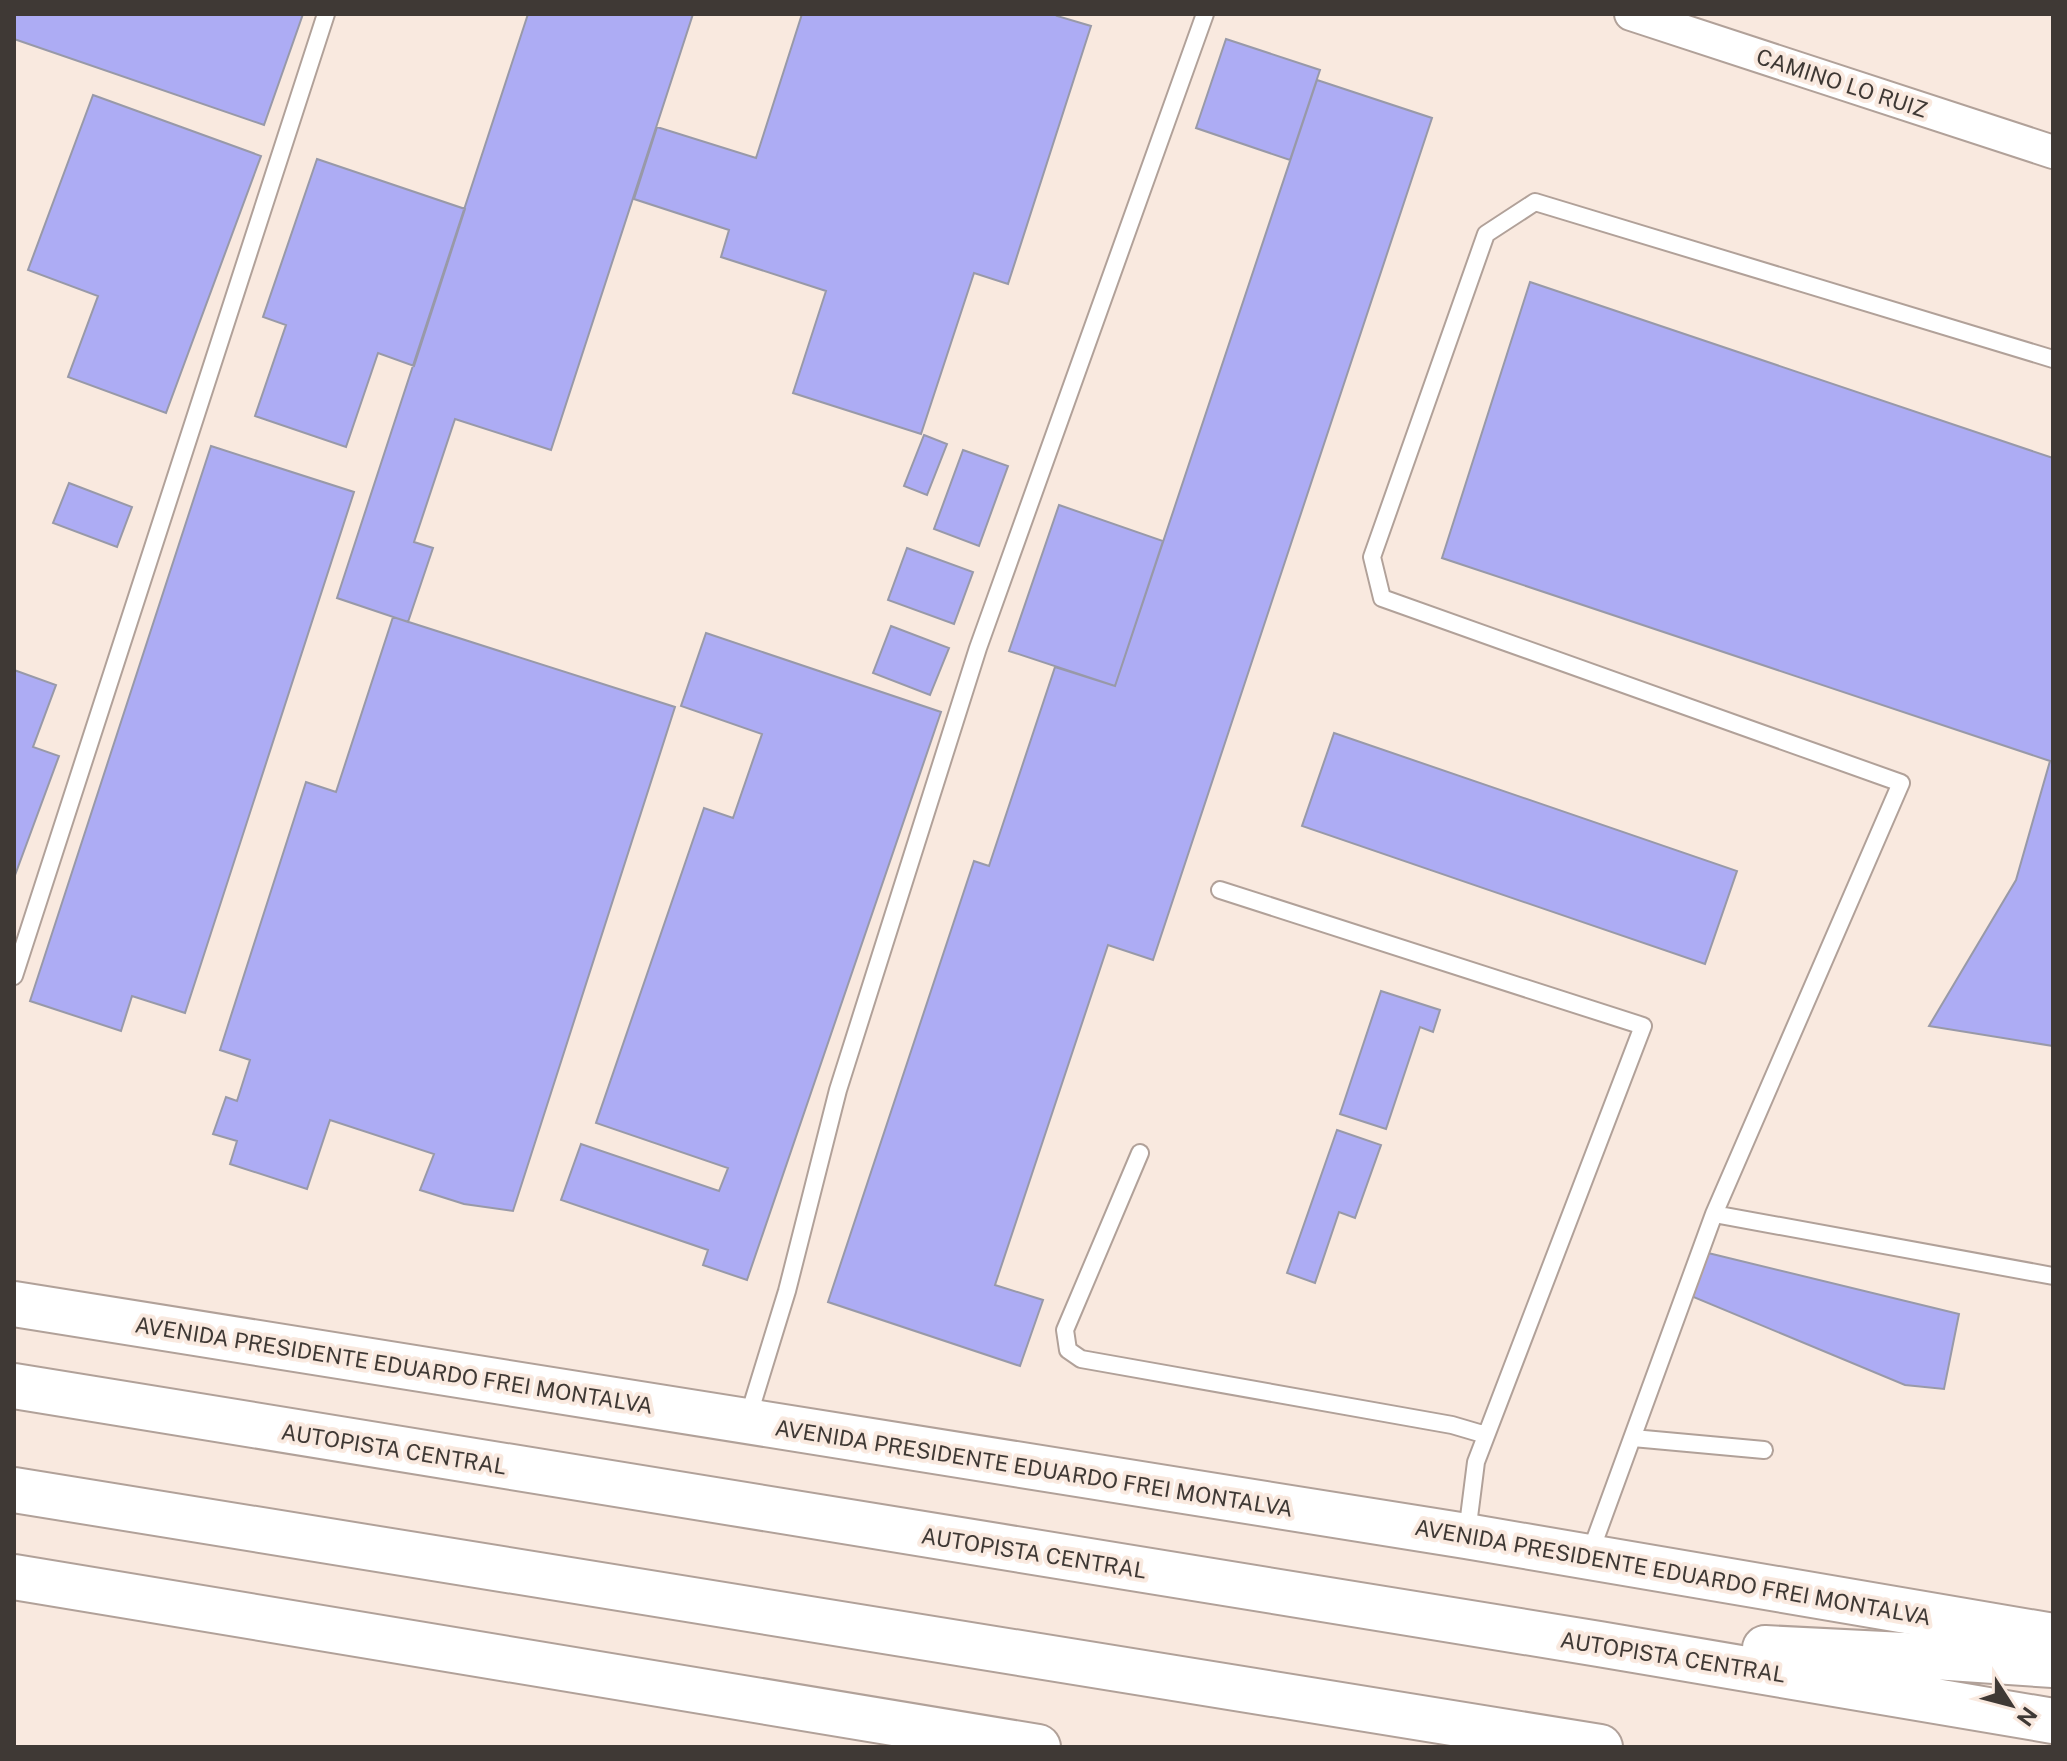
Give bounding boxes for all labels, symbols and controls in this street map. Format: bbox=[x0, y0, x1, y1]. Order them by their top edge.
street label: CAMINO LO RUIZ bbox=[1753, 43, 1931, 123]
street label: AVENIDA PRESIDENTE EDUARDO FREI MONTALVA bbox=[133, 1311, 655, 1419]
street label: AVENIDA PRESIDENTE EDUARDO FREI MONTALVA bbox=[773, 1414, 1295, 1522]
street label: AUTOPISTA CENTRAL bbox=[279, 1418, 509, 1480]
street label: AVENIDA PRESIDENTE EDUARDO FREI MONTALVA bbox=[1413, 1514, 1933, 1630]
street label: AUTOPISTA CENTRAL bbox=[919, 1522, 1149, 1584]
street label: AUTOPISTA CENTRAL bbox=[1558, 1626, 1788, 1688]
north arrow bbox=[1971, 1665, 2051, 1745]
text: N bbox=[2012, 1702, 2043, 1731]

